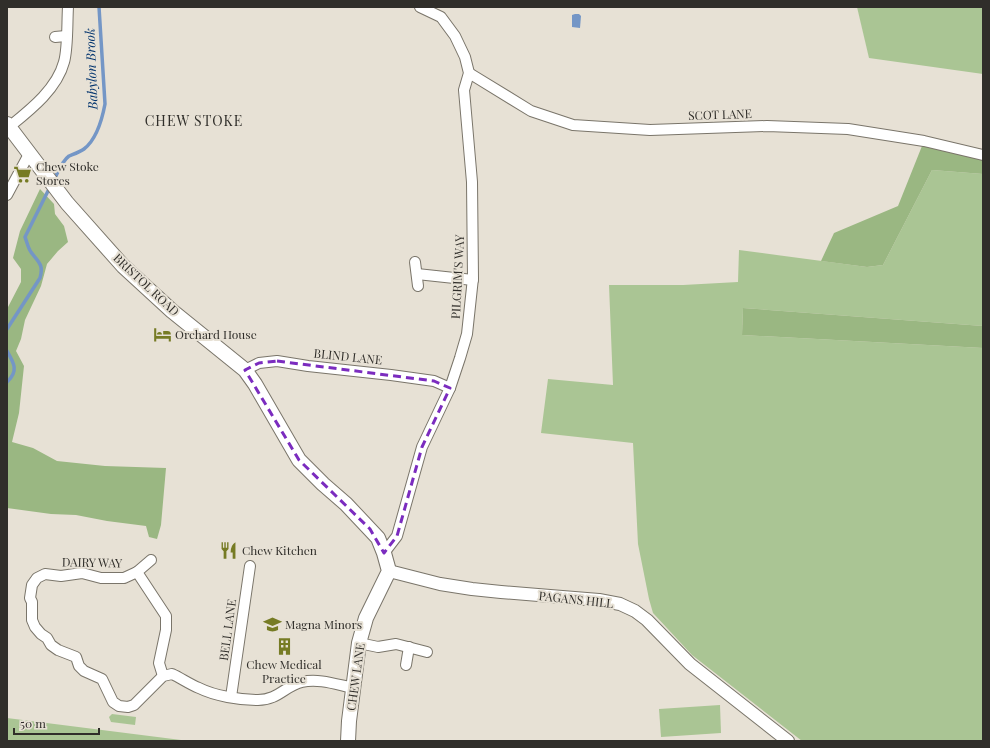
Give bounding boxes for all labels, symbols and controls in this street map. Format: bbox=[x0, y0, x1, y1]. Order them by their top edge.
water label: Babylon Brook bbox=[81, 28, 100, 111]
street label: SCOT LANE bbox=[688, 105, 752, 123]
district label: CHEW STOKE bbox=[145, 111, 243, 130]
place label: Chew Stoke Stores bbox=[36, 158, 99, 188]
supermarket icon: Chew Stoke Stores bbox=[13, 164, 33, 184]
street label: PILGRIM'S WAY bbox=[447, 233, 467, 320]
street label: BRISTOL ROAD bbox=[110, 250, 183, 319]
hotel icon: Orchard House bbox=[152, 325, 172, 345]
place label: Orchard House bbox=[175, 326, 257, 342]
street label: BLIND LANE bbox=[313, 344, 383, 368]
restaurant icon: Chew Kitchen bbox=[219, 541, 239, 561]
place label: Chew Kitchen bbox=[242, 542, 317, 558]
street label: DAIRY WAY bbox=[62, 553, 123, 571]
street label: PAGANS HILL bbox=[538, 587, 614, 611]
street label: BELL LANE bbox=[215, 598, 239, 662]
school or university icon: Magna Minors bbox=[262, 615, 282, 635]
place label: Magna Minors bbox=[285, 616, 362, 632]
building icon: Chew Medical Practice bbox=[274, 636, 294, 656]
street label: CHEW LANE bbox=[342, 642, 368, 712]
place label: Chew Medical Practice bbox=[246, 656, 322, 686]
scale bar bbox=[14, 710, 99, 736]
text: 50 m bbox=[20, 715, 46, 731]

